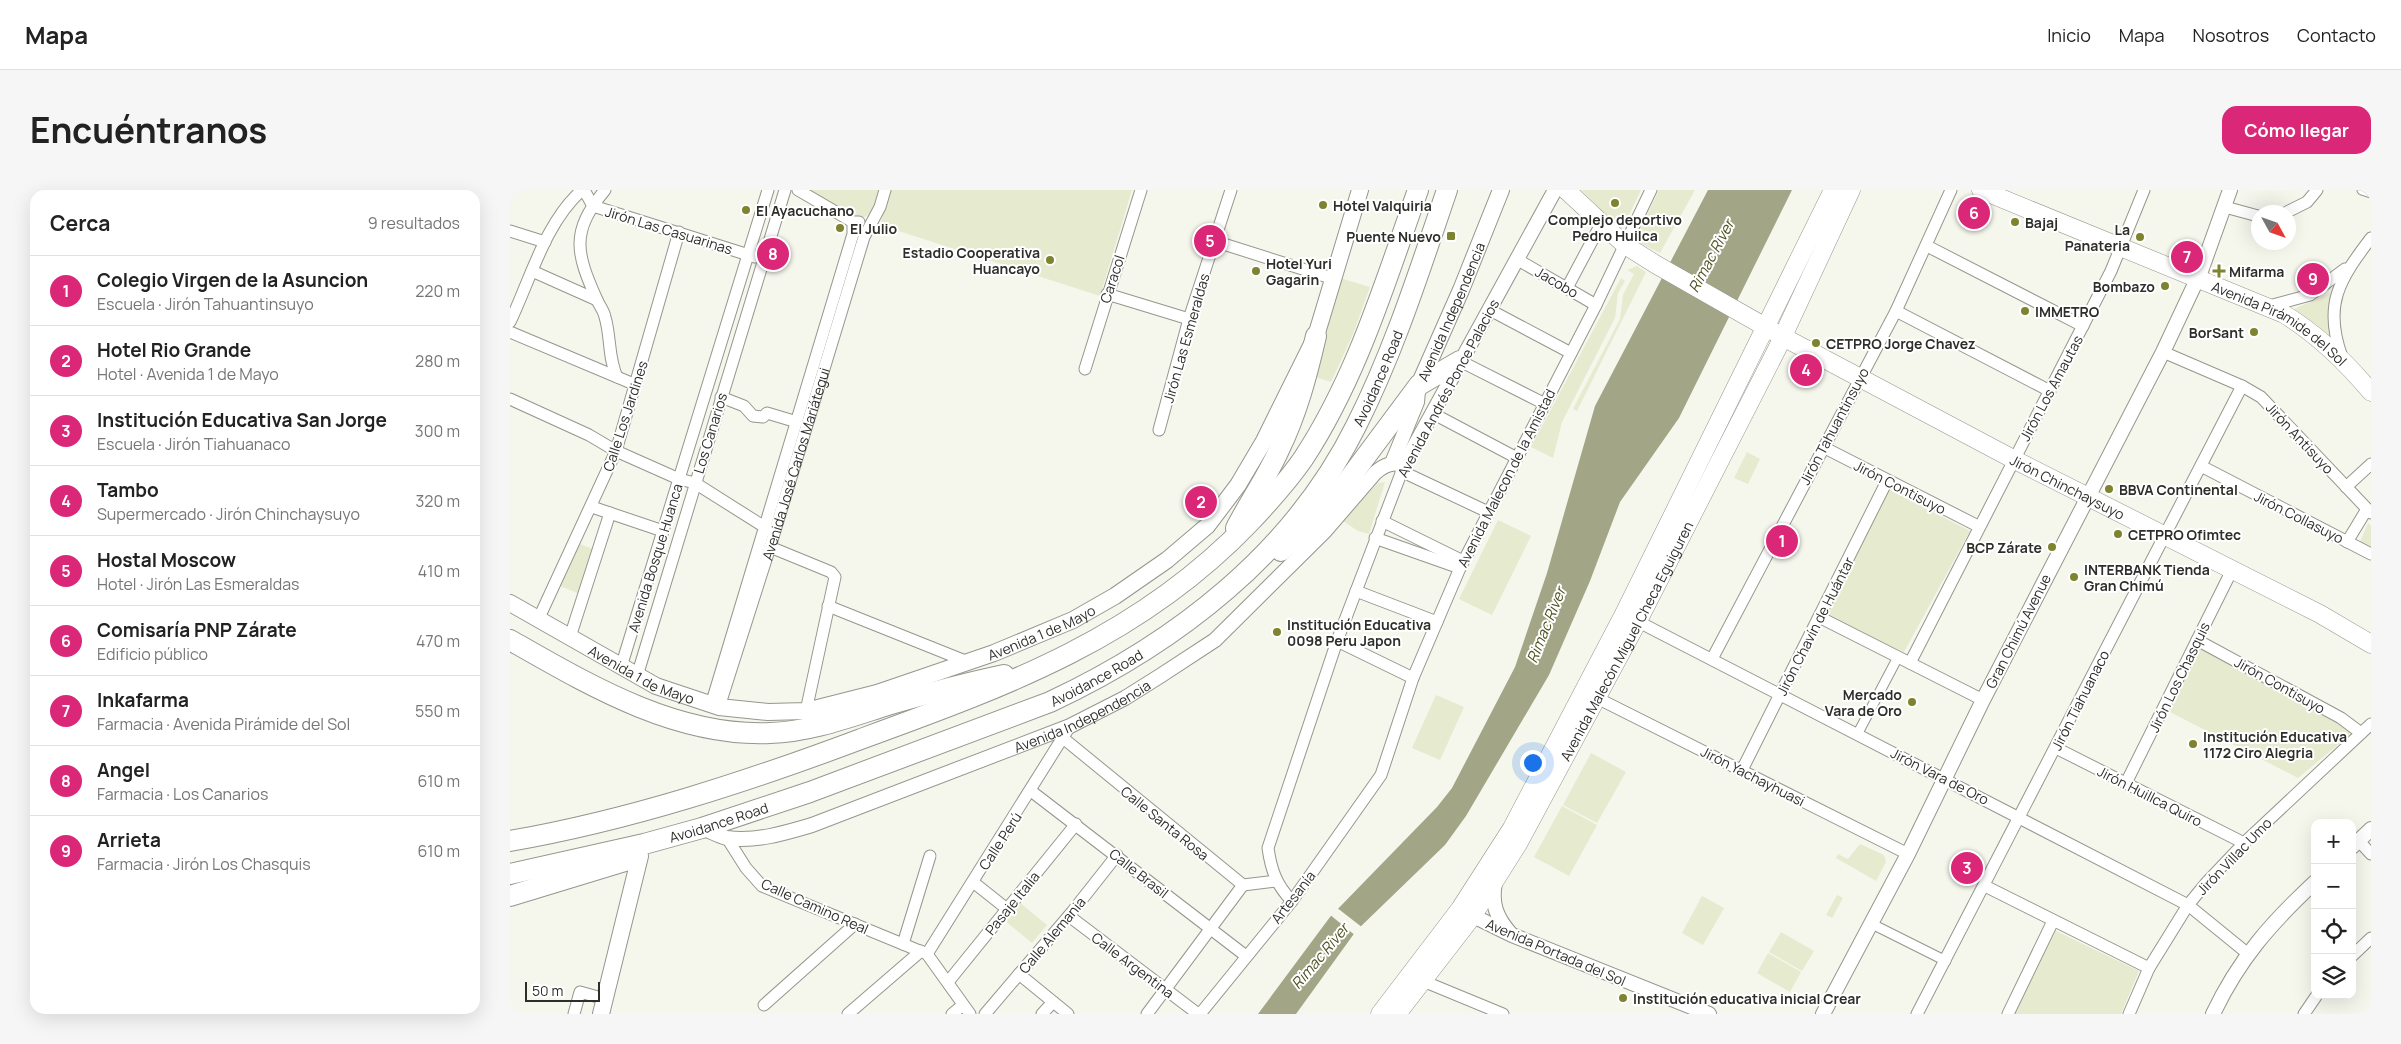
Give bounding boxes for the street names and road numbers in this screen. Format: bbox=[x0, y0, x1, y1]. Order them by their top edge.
street label: Jirón Las Casuarinas bbox=[603, 202, 735, 258]
street label: Avenida Independencia bbox=[1412, 239, 1489, 384]
street label: Caracol bbox=[1095, 253, 1129, 305]
street label: Jacobo bbox=[1532, 262, 1582, 302]
street label: Jirón Las Esmeraldas bbox=[1158, 271, 1214, 405]
street label: Avenida Pirámide del Sol bbox=[2209, 276, 2351, 370]
street label: Avenida Andrés Ponce Palacios bbox=[1393, 296, 1503, 480]
street label: Avoidance Road bbox=[1348, 327, 1406, 429]
street label: Jirón Los Amautas bbox=[2015, 332, 2087, 444]
street label: Calle Los Jardines bbox=[598, 358, 652, 474]
street label: Jirón Tahuantinsuyo bbox=[1795, 364, 1873, 488]
street label: Avenida José Carlos Mariátegui bbox=[757, 365, 833, 562]
street label: Avenida Malecon de la Amistad bbox=[1453, 386, 1559, 570]
street label: Los Canarios bbox=[689, 390, 731, 476]
street label: Jirón Antisuyo bbox=[2262, 398, 2338, 478]
street label: Jirón Chinchaysuyo bbox=[2007, 450, 2128, 523]
street label: Jirón Contisuyo bbox=[1851, 456, 1949, 518]
street label: Avenida Bosque Huanca bbox=[623, 481, 687, 635]
street label: Jirón Collasuyo bbox=[2251, 486, 2347, 548]
street label: Avenida Malecón Miguel Checa Eguiguren bbox=[1555, 518, 1697, 764]
street label: Jirón Chavín de Huántar bbox=[1772, 553, 1858, 699]
street label: Gran Chimú Avenue bbox=[1981, 571, 2055, 691]
street label: Avenida 1 de Mayo bbox=[985, 600, 1098, 664]
street label: Jirón Los Chasquis bbox=[2144, 619, 2214, 735]
street label: Avenida 1 de Mayo bbox=[585, 640, 697, 708]
street label: Avoidance Road bbox=[1047, 644, 1146, 710]
street label: Jirón Tiahuanaco bbox=[2047, 647, 2113, 753]
street label: Jirón Contisuyo bbox=[2231, 652, 2329, 718]
street label: Avenida Independencia bbox=[1011, 675, 1154, 756]
street label: Jirón Yachayhuasi bbox=[1698, 742, 1808, 810]
street label: Jirón Vara de Oro bbox=[1888, 743, 1992, 809]
street label: Jirón Huillca Quiro bbox=[2094, 761, 2206, 831]
street label: Calle Santa Rosa bbox=[1117, 782, 1213, 864]
street label: Avoidance Road bbox=[667, 797, 770, 846]
street label: Calle Perú bbox=[974, 808, 1026, 874]
street label: Jirón Villac Umo bbox=[2192, 813, 2276, 899]
street label: Calle Brasil bbox=[1105, 844, 1173, 902]
street label: Pasaje Italia bbox=[981, 867, 1043, 939]
street label: Artesanía bbox=[1266, 867, 1320, 927]
street label: Calle Camino Real bbox=[758, 874, 872, 938]
street label: Calle Alemania bbox=[1014, 893, 1090, 977]
street label: Avenida Portada del Sol bbox=[1483, 914, 1629, 990]
street label: Calle Argentina bbox=[1088, 928, 1178, 1002]

